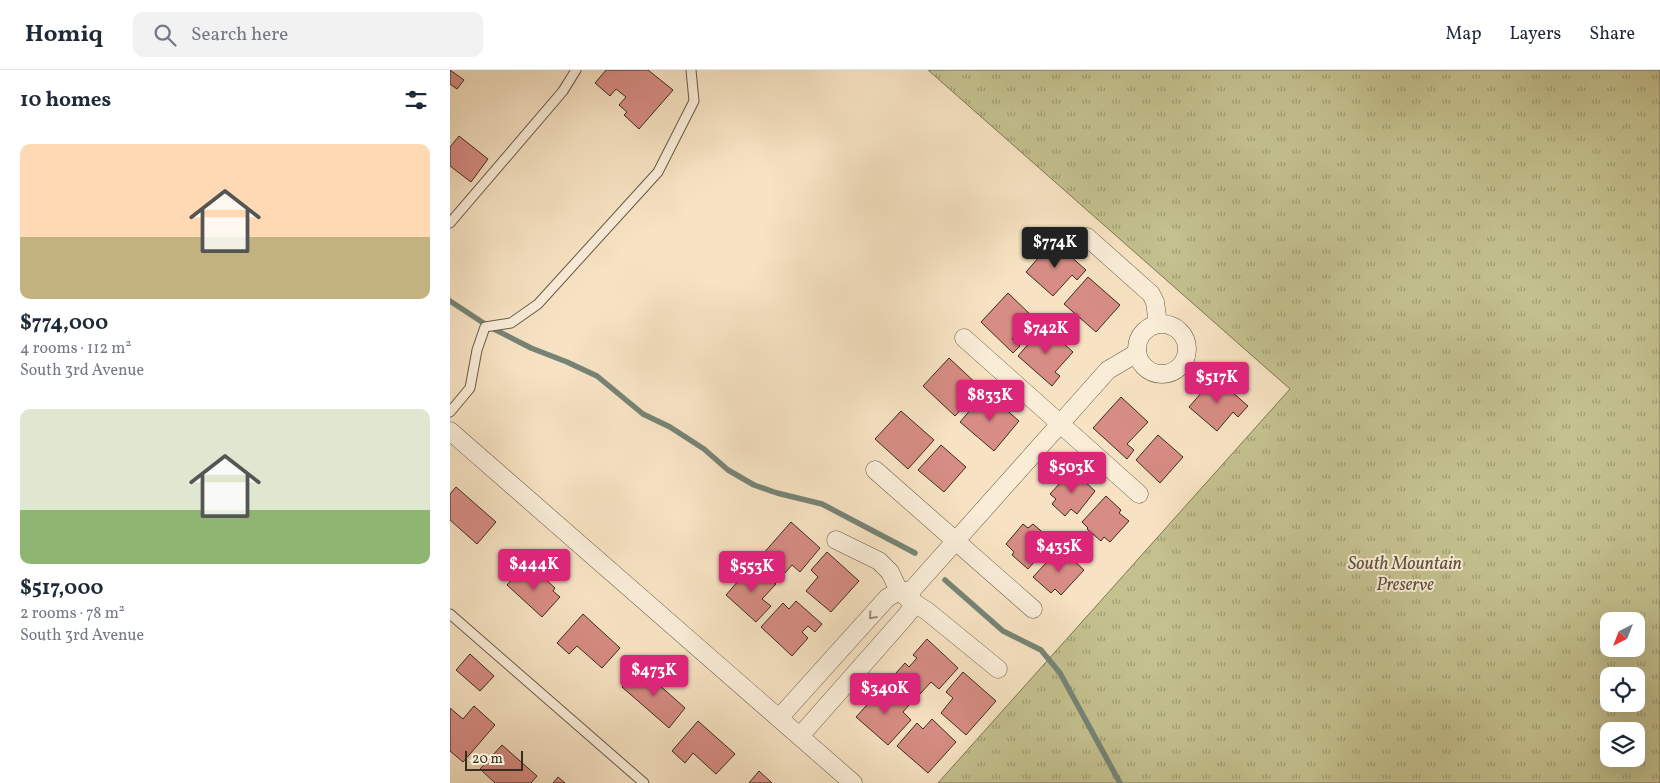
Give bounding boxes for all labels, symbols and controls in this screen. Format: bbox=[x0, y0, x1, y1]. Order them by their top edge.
search box bbox=[133, 12, 483, 57]
text: Homiq bbox=[25, 18, 103, 52]
icon: search bbox=[151, 21, 179, 49]
text: Search here bbox=[191, 22, 288, 48]
text: Map bbox=[1445, 22, 1481, 47]
text: Layers bbox=[1509, 22, 1561, 47]
text: Share bbox=[1589, 22, 1635, 47]
text: 10 homes bbox=[20, 86, 111, 115]
icon: filters bbox=[402, 86, 430, 114]
icon: home bbox=[180, 176, 270, 266]
pin: $774K bbox=[1020, 226, 1090, 269]
text: $774K bbox=[1033, 232, 1077, 254]
text: $774,000 bbox=[20, 309, 108, 338]
pin: $742K bbox=[1011, 312, 1081, 355]
text: $742K bbox=[1024, 318, 1068, 340]
text: 4 rooms · 112 m² bbox=[20, 338, 131, 360]
text: South 3rd Avenue bbox=[20, 360, 144, 382]
pin: $517K bbox=[1182, 362, 1252, 404]
text: $517K bbox=[1196, 367, 1238, 389]
pin: $833K bbox=[955, 380, 1025, 422]
text: $833K bbox=[967, 385, 1013, 407]
icon: home bbox=[180, 441, 270, 531]
pin: $503K bbox=[1037, 452, 1107, 494]
text: $503K bbox=[1049, 457, 1095, 479]
pin: $435K bbox=[1024, 530, 1094, 573]
text: $435K bbox=[1036, 536, 1082, 558]
pin: $444K bbox=[499, 548, 569, 591]
pin: $553K bbox=[717, 550, 787, 593]
park label: South Mountain Preserve bbox=[1348, 552, 1462, 598]
text: $444K bbox=[509, 554, 559, 576]
text: $553K bbox=[730, 556, 774, 578]
text: $517,000 bbox=[20, 574, 103, 603]
text: 2 rooms · 78 m² bbox=[20, 603, 125, 625]
one-way arrow bbox=[869, 610, 878, 619]
north arrow bbox=[1600, 612, 1645, 658]
map controls bbox=[1600, 612, 1645, 767]
text: South 3rd Avenue bbox=[20, 625, 144, 647]
pin: $473K bbox=[619, 654, 689, 697]
text: $473K bbox=[631, 660, 677, 682]
button: locate bbox=[1600, 667, 1645, 712]
pin: $340K bbox=[850, 672, 920, 715]
text: $340K bbox=[861, 678, 909, 700]
button: layers bbox=[1600, 722, 1645, 767]
scale bar bbox=[465, 748, 522, 771]
text: 20 m bbox=[472, 750, 503, 769]

